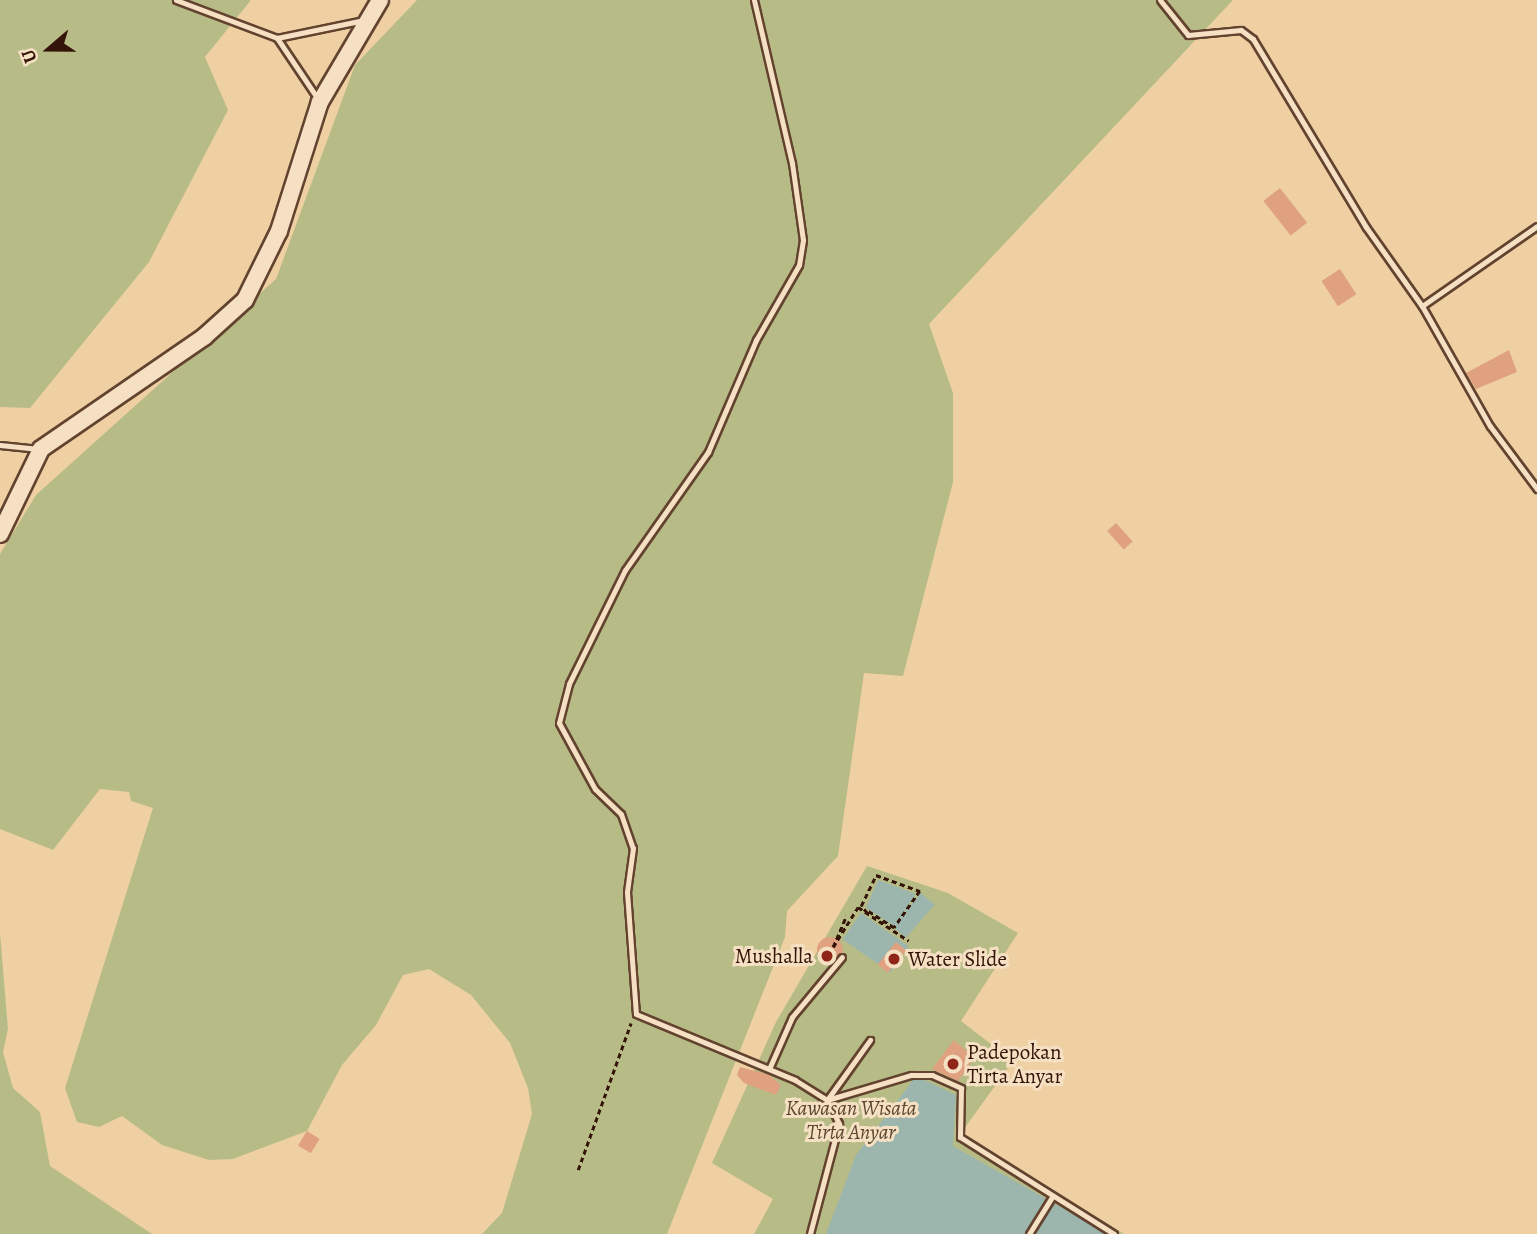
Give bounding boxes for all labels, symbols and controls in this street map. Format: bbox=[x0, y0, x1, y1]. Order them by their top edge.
north arrow bbox=[14, 14, 84, 84]
text: U bbox=[15, 46, 44, 67]
place label: Mushalla bbox=[735, 943, 813, 969]
place label: Water Slide bbox=[908, 946, 1007, 972]
marker: Mushalla bbox=[819, 948, 835, 964]
marker: Water Slide bbox=[886, 951, 902, 967]
place label: Padepokan Tirta Anyar bbox=[967, 1039, 1062, 1089]
marker: Padepokan Tirta Anyar bbox=[945, 1056, 961, 1072]
park label: Kawasan Wisata Tirta Anyar bbox=[786, 1095, 916, 1145]

